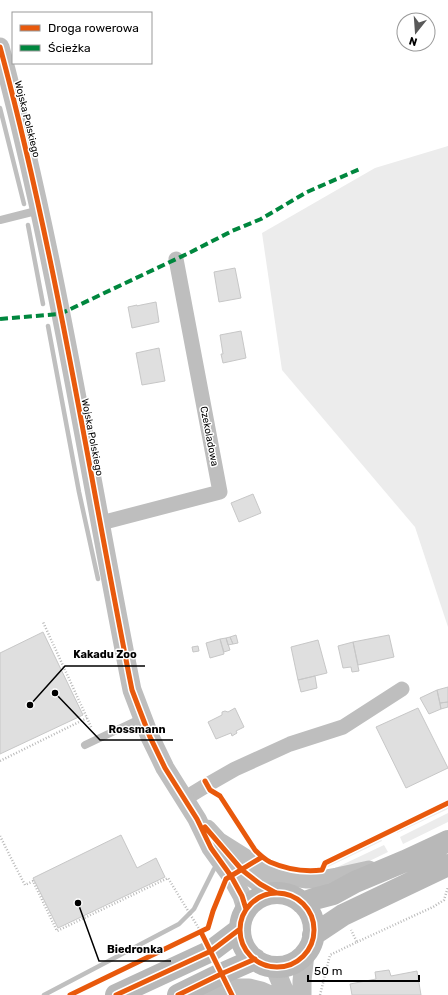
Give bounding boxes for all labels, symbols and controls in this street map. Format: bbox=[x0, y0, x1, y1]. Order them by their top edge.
legend bbox=[12, 12, 152, 64]
north arrow bbox=[396, 12, 436, 52]
text: Droga rowerowa bbox=[48, 21, 139, 35]
text: N bbox=[407, 34, 419, 48]
text: Ścieżka bbox=[48, 41, 91, 55]
street label: Wojska Polskiego bbox=[12, 80, 42, 159]
street label: Wojska Polskiego bbox=[79, 397, 105, 477]
street label: Czekoladowa bbox=[197, 405, 221, 467]
callout: Kakadu Zoo bbox=[65, 643, 145, 666]
text: Kakadu Zoo bbox=[73, 648, 137, 661]
callout: Rossmann bbox=[100, 717, 173, 740]
text: Rossmann bbox=[108, 723, 166, 736]
callout: Biedronka bbox=[99, 938, 171, 961]
text: Biedronka bbox=[107, 943, 163, 956]
scale bar bbox=[308, 957, 419, 983]
text: 50 m bbox=[314, 964, 342, 978]

